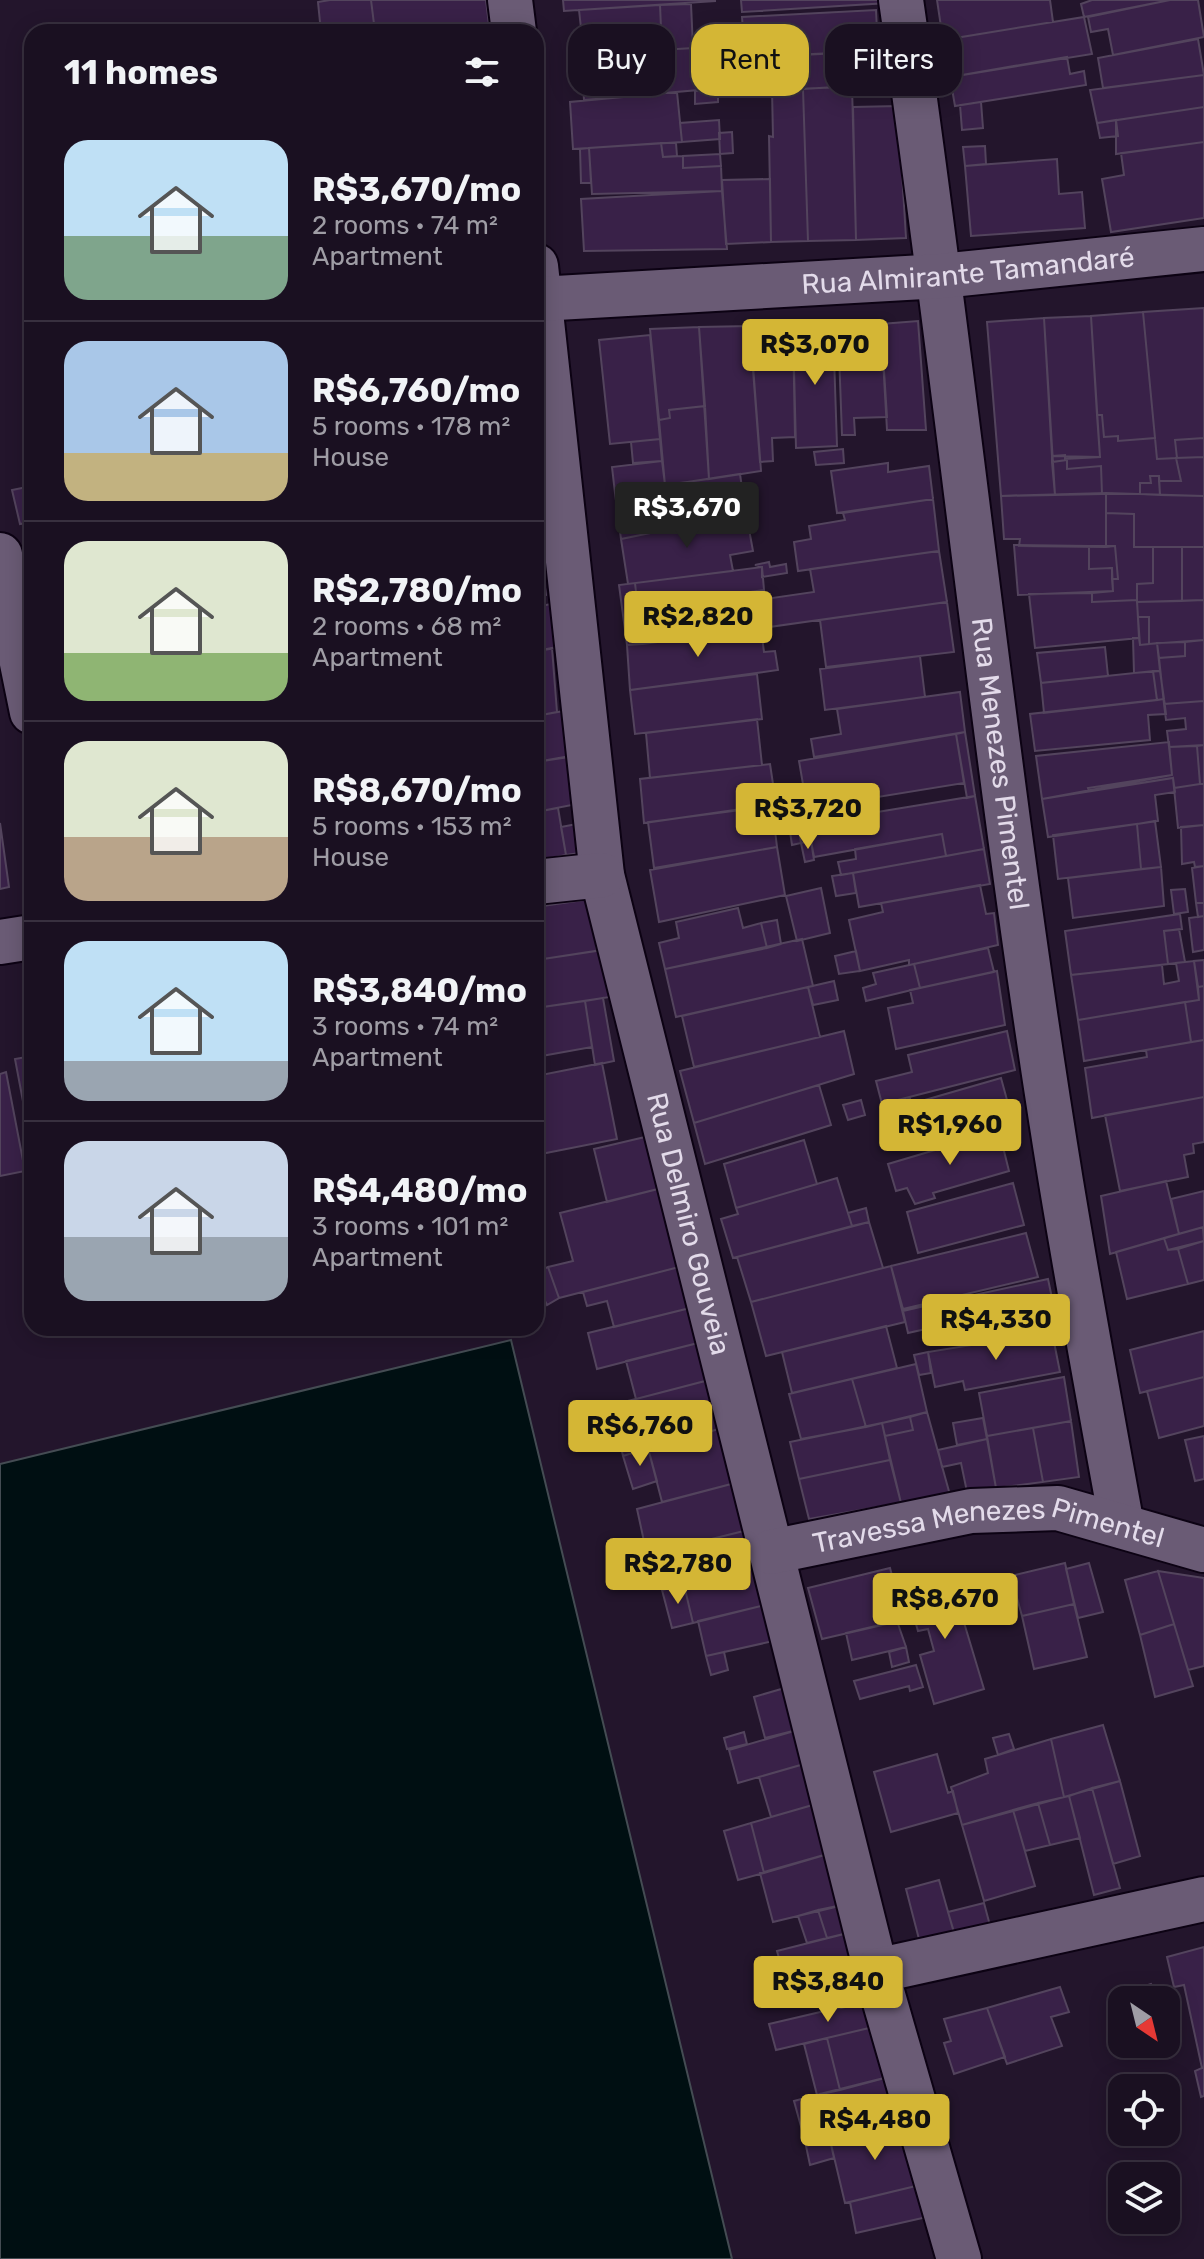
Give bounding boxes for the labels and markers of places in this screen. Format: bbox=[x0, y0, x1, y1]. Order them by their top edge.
pin: R$3,070 bbox=[741, 319, 889, 387]
pin: R$3,670 bbox=[613, 482, 761, 550]
pin: R$2,820 bbox=[624, 591, 772, 659]
pin: R$3,720 bbox=[734, 783, 882, 851]
pin: R$1,960 bbox=[876, 1099, 1024, 1167]
pin: R$4,330 bbox=[922, 1294, 1070, 1362]
pin: R$6,760 bbox=[566, 1400, 714, 1468]
pin: R$2,780 bbox=[604, 1538, 752, 1606]
pin: R$8,670 bbox=[871, 1573, 1019, 1641]
pin: R$3,840 bbox=[754, 1956, 902, 2024]
pin: R$4,480 bbox=[801, 2094, 949, 2162]

